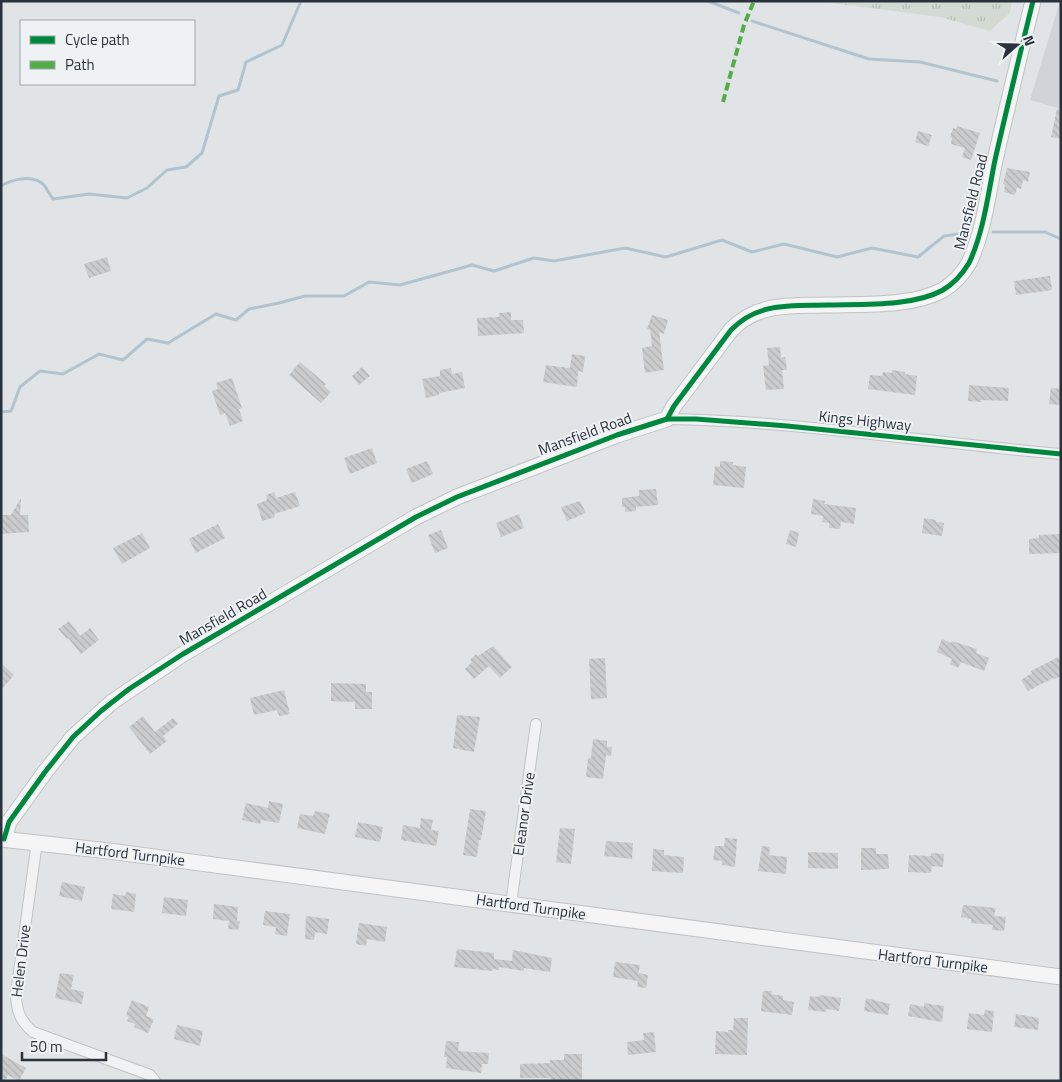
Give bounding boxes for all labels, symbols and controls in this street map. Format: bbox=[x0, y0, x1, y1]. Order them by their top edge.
legend bbox=[20, 20, 195, 85]
north arrow bbox=[992, 20, 1042, 70]
text: Cycle path bbox=[65, 28, 130, 51]
text: N bbox=[1018, 32, 1041, 49]
text: Path bbox=[65, 53, 95, 76]
street label: Mansfield Road bbox=[947, 151, 994, 252]
street label: Kings Highway bbox=[818, 404, 913, 437]
street label: Mansfield Road bbox=[535, 406, 635, 461]
street label: Mansfield Road bbox=[174, 582, 271, 651]
street label: Eleanor Drive bbox=[506, 771, 541, 857]
street label: Hartford Turnpike bbox=[74, 835, 186, 872]
street label: Hartford Turnpike bbox=[475, 887, 587, 926]
street label: Helen Drive bbox=[5, 923, 36, 998]
street label: Hartford Turnpike bbox=[877, 942, 989, 979]
scale bar bbox=[22, 1030, 106, 1062]
text: 50 m bbox=[30, 1035, 63, 1058]

